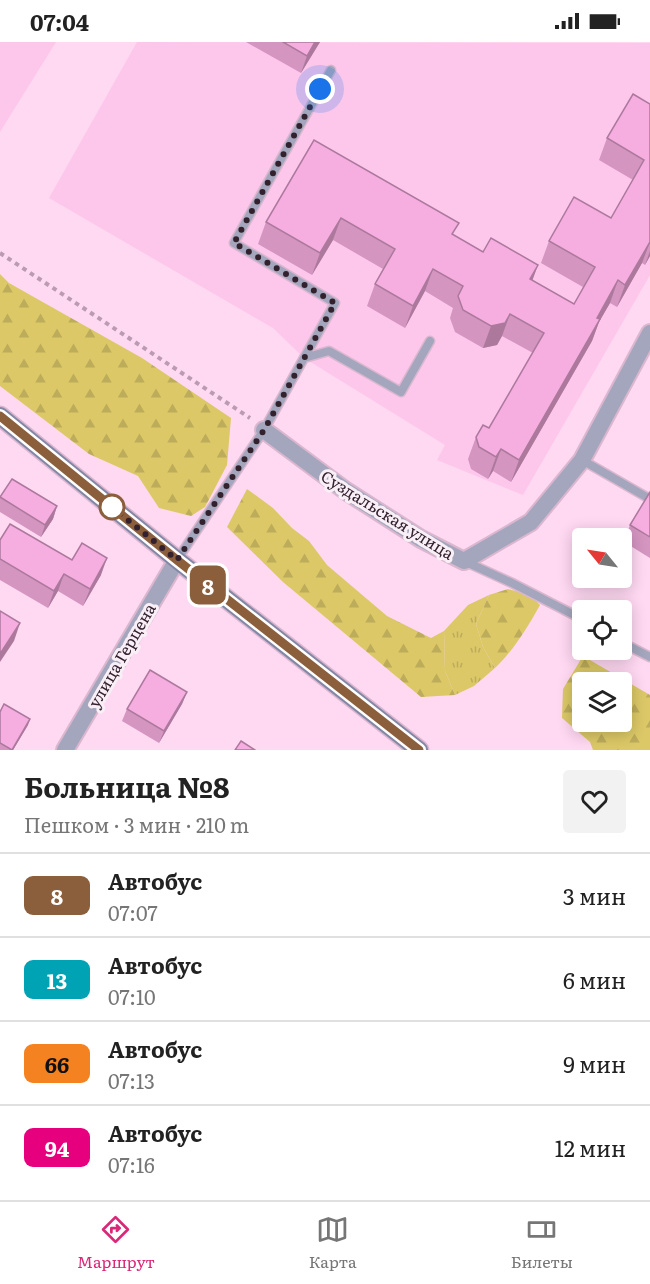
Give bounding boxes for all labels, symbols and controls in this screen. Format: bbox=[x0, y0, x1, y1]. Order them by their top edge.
text: 07:04 bbox=[30, 5, 89, 38]
your location bbox=[305, 74, 335, 104]
street label: Суздальская улица bbox=[317, 463, 459, 565]
unlabelled marker bbox=[99, 494, 125, 520]
north arrow bbox=[572, 528, 632, 588]
map controls bbox=[572, 528, 632, 732]
line badge: 8 bbox=[188, 566, 228, 604]
text: 8 bbox=[202, 570, 214, 601]
street label: улица Герцена bbox=[81, 598, 161, 712]
button: locate bbox=[572, 600, 632, 660]
button: layers bbox=[572, 672, 632, 732]
text: Больница №8 bbox=[24, 765, 230, 807]
button: heart bbox=[563, 770, 626, 833]
text: Пешком · 3 мин · 210 m bbox=[24, 809, 249, 839]
text: Автобус bbox=[108, 864, 202, 897]
text: 3 мин bbox=[563, 879, 626, 912]
text: 8 bbox=[51, 880, 63, 911]
text: 07:07 bbox=[108, 897, 158, 927]
text: Автобус bbox=[108, 948, 202, 981]
text: 6 мин bbox=[563, 963, 626, 996]
text: 13 bbox=[47, 964, 67, 995]
text: 07:10 bbox=[108, 981, 156, 1011]
text: Автобус bbox=[108, 1032, 202, 1065]
text: 9 мин bbox=[563, 1047, 626, 1080]
text: 66 bbox=[45, 1048, 69, 1079]
text: 07:13 bbox=[108, 1065, 155, 1095]
text: Автобус bbox=[108, 1116, 202, 1149]
text: 12 мин bbox=[555, 1131, 626, 1164]
text: 94 bbox=[45, 1132, 69, 1163]
text: 07:16 bbox=[108, 1149, 155, 1179]
tab: Маршрут bbox=[77, 1213, 155, 1273]
tab: Карта bbox=[309, 1213, 357, 1273]
tab: Билеты bbox=[511, 1213, 573, 1273]

